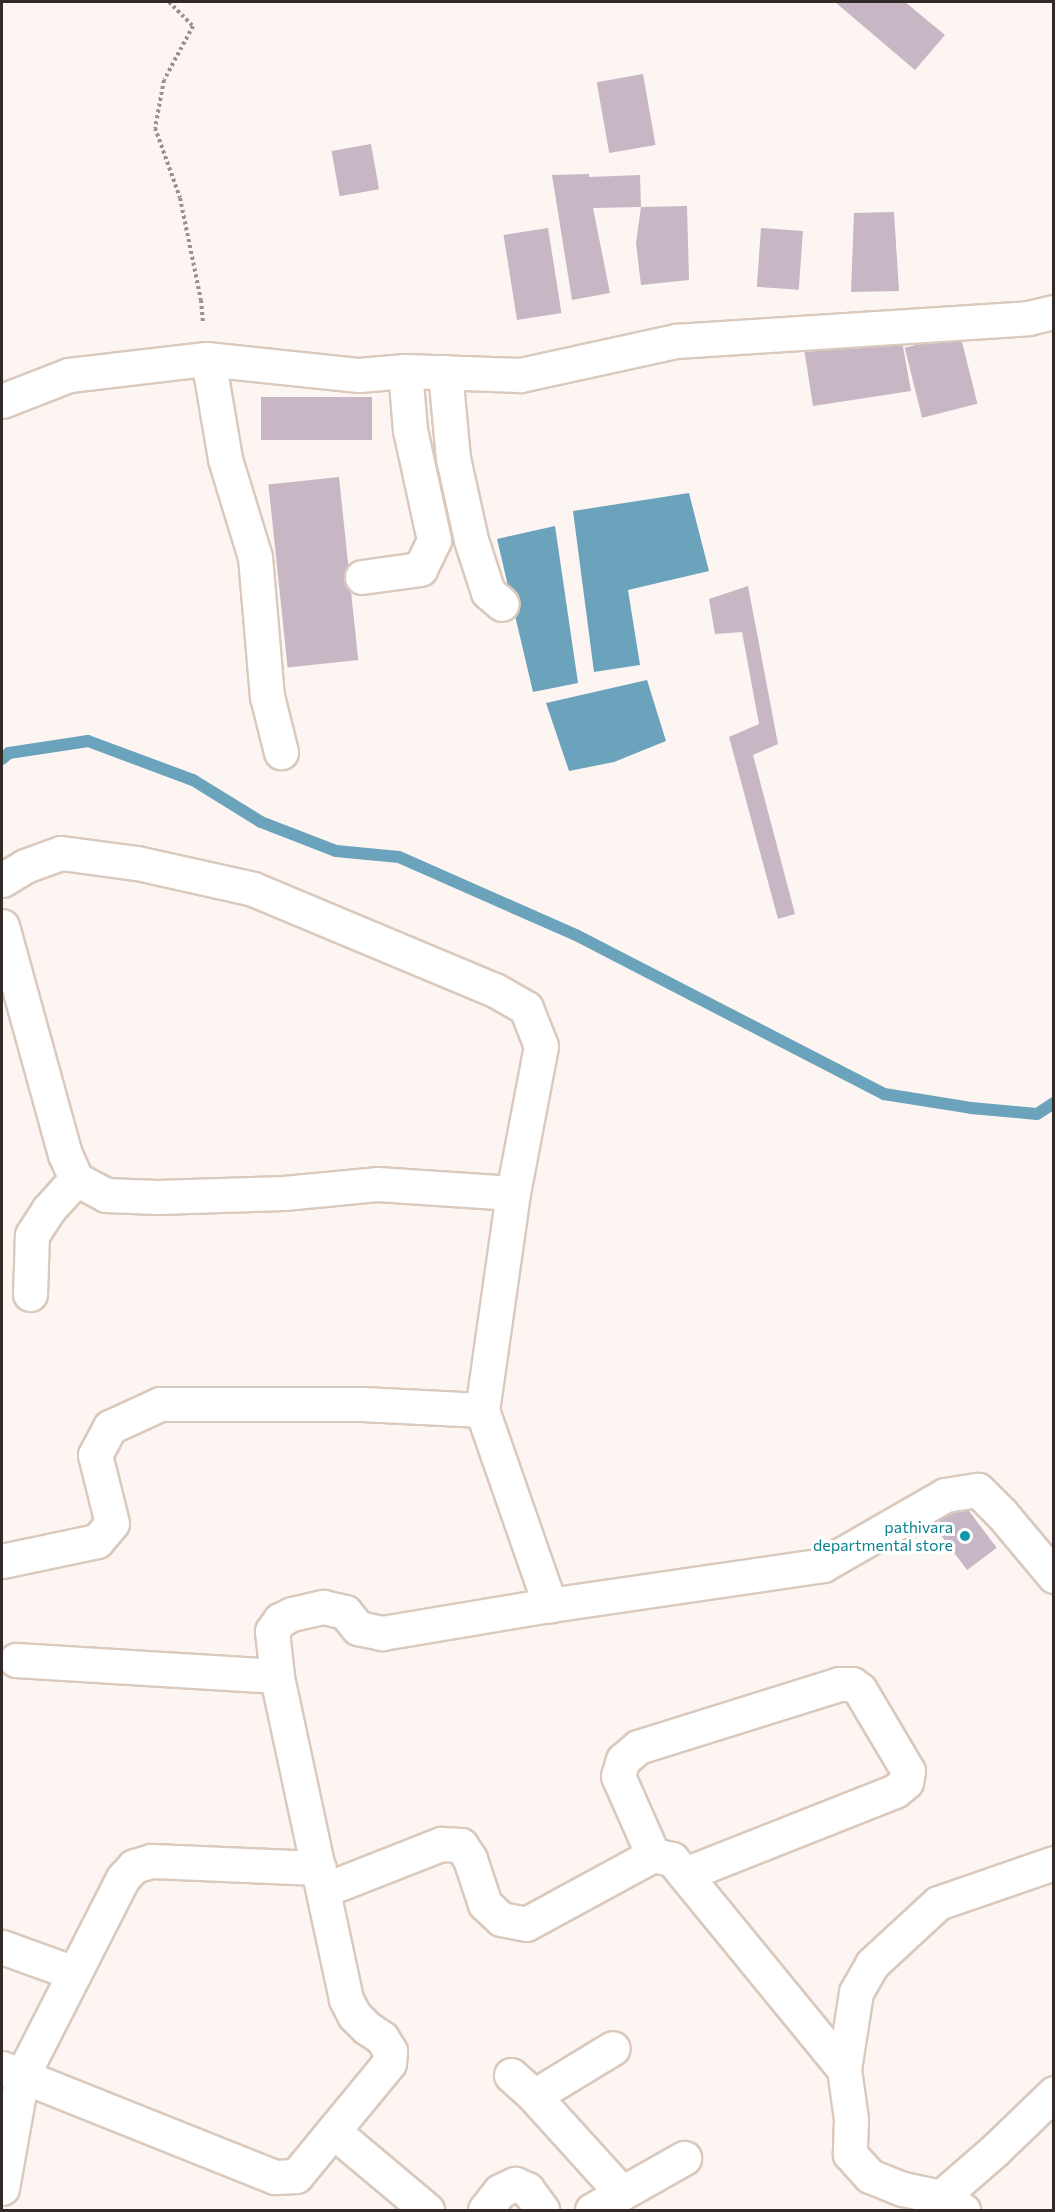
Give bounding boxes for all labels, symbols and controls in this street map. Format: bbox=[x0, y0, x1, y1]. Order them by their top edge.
place label: pathivara departmental store bbox=[813, 1517, 953, 1555]
marker: pathivara departmental store bbox=[958, 1529, 972, 1543]

